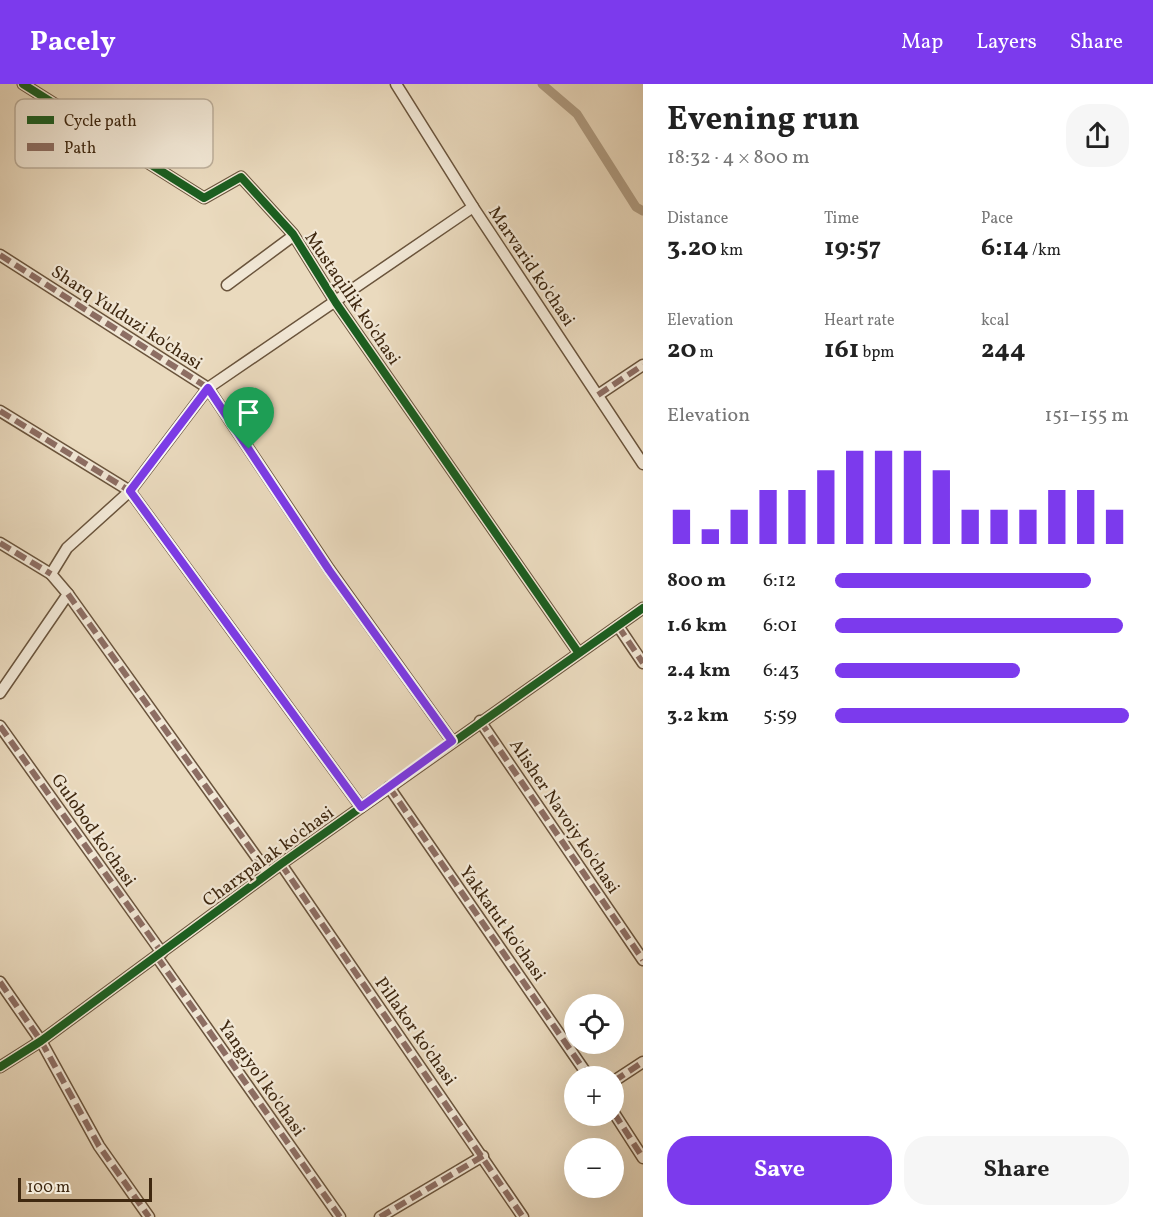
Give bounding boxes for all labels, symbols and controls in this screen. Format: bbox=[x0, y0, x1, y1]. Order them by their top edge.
text: Pacely bbox=[30, 23, 116, 62]
text: Map bbox=[901, 28, 943, 57]
text: Layers bbox=[976, 28, 1037, 57]
text: Share bbox=[1070, 28, 1123, 57]
text: Evening run bbox=[667, 98, 860, 144]
legend bbox=[15, 99, 213, 168]
button: share bbox=[1066, 104, 1129, 167]
text: Cycle path bbox=[64, 111, 137, 133]
text: Path bbox=[64, 138, 96, 160]
text: 18:32 · 4 × 800 m bbox=[667, 144, 810, 172]
street label: Marvarid ko'chasi bbox=[481, 202, 580, 332]
text: Distance bbox=[667, 208, 728, 230]
text: Time bbox=[824, 208, 859, 230]
text: Pace bbox=[981, 208, 1013, 230]
street label: Mustaqillik ko'chasi bbox=[298, 227, 406, 370]
text: 3.20 bbox=[667, 230, 717, 266]
text: 19:57 bbox=[824, 230, 881, 266]
text: 6:14 bbox=[981, 230, 1029, 266]
text: km bbox=[717, 240, 743, 262]
text: /km bbox=[1029, 240, 1061, 262]
street label: Sharq Yulduzi ko'chasi bbox=[46, 260, 207, 377]
text: Elevation bbox=[667, 310, 734, 332]
text: Heart rate bbox=[824, 310, 895, 332]
text: kcal bbox=[981, 310, 1009, 332]
text: 20 bbox=[667, 332, 696, 368]
text: 161 bbox=[824, 332, 859, 368]
text: 244 bbox=[981, 332, 1026, 368]
text: m bbox=[696, 342, 714, 364]
text: bpm bbox=[859, 342, 894, 364]
pin bbox=[223, 387, 274, 449]
icon: arrive bbox=[232, 396, 265, 429]
text: Elevation bbox=[667, 402, 750, 430]
text: 151–155 m bbox=[1044, 402, 1129, 430]
text: 800 m bbox=[667, 567, 726, 595]
text: 6:12 bbox=[763, 567, 796, 595]
text: 1.6 km bbox=[667, 612, 727, 640]
text: 6:01 bbox=[763, 612, 798, 640]
text: 2.4 km bbox=[667, 657, 731, 685]
text: 6:43 bbox=[763, 657, 799, 685]
text: 3.2 km bbox=[667, 702, 729, 730]
text: 5:59 bbox=[763, 702, 797, 730]
street label: Alisher Navoiy ko'chasi bbox=[503, 734, 625, 899]
street label: Gulobod ko'chasi bbox=[44, 769, 141, 892]
street label: Charxpalak ko'chasi bbox=[198, 801, 340, 913]
street label: Yakkatut ko'chasi bbox=[453, 861, 551, 986]
street label: Pillakor ko'chasi bbox=[368, 973, 462, 1091]
map controls bbox=[564, 994, 624, 1198]
button: locate bbox=[564, 994, 624, 1054]
street label: Yangiyo'l ko'chasi bbox=[211, 1016, 310, 1142]
button: + bbox=[564, 1066, 624, 1126]
button: Save bbox=[667, 1136, 892, 1205]
button: Share bbox=[904, 1136, 1129, 1205]
button: − bbox=[564, 1138, 624, 1198]
scale bar bbox=[18, 1175, 152, 1202]
text: 100 m bbox=[27, 1177, 70, 1199]

